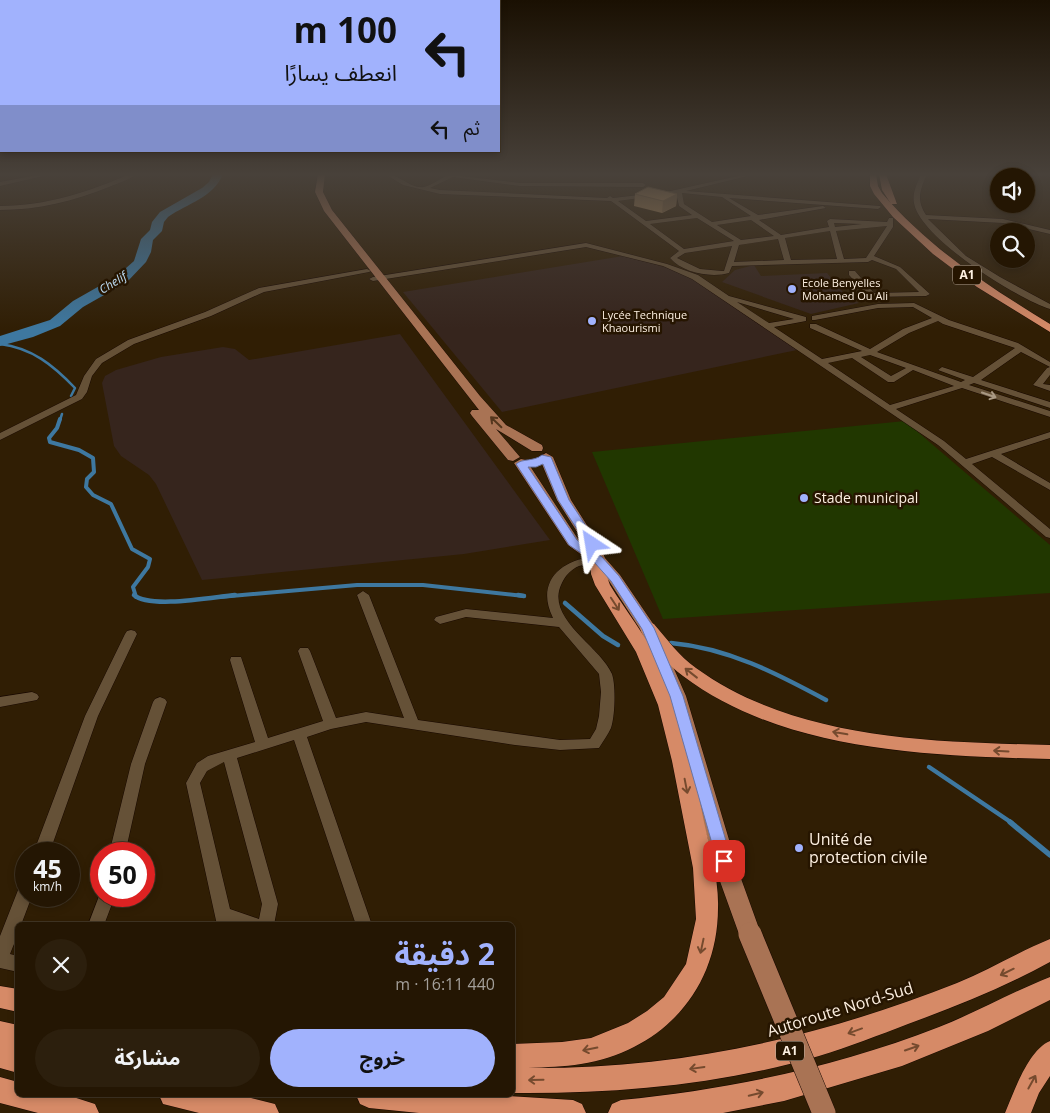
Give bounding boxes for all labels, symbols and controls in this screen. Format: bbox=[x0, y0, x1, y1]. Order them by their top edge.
text: 100 m bbox=[293, 6, 397, 53]
icon: left bbox=[415, 20, 480, 85]
text: انعطف يسارًا bbox=[284, 57, 397, 87]
icon: left bbox=[426, 115, 454, 143]
text: ثم bbox=[464, 115, 480, 141]
map controls bbox=[990, 168, 1035, 268]
button: sound bbox=[990, 168, 1035, 213]
button: search bbox=[990, 223, 1035, 268]
water label: Chelif bbox=[96, 266, 132, 298]
road number: A1 bbox=[953, 266, 981, 284]
place label: Ecole Benyelles Mohamed Ou Ali bbox=[802, 275, 888, 303]
marker: Ecole Benyelles Mohamed Ou Ali bbox=[786, 283, 798, 295]
place label: Lycée Technique Khaourismi bbox=[602, 307, 687, 335]
marker: Lycée Technique Khaourismi bbox=[586, 315, 598, 327]
one-way arrow bbox=[980, 391, 996, 400]
one-way arrow bbox=[490, 416, 503, 428]
place label: Stade municipal bbox=[814, 488, 918, 507]
marker: Stade municipal bbox=[798, 492, 810, 504]
position arrow bbox=[565, 517, 617, 569]
one-way arrow bbox=[611, 596, 621, 610]
one-way arrow bbox=[685, 667, 698, 678]
one-way arrow bbox=[832, 727, 848, 737]
one-way arrow bbox=[994, 746, 1010, 755]
one-way arrow bbox=[682, 778, 692, 794]
place label: Unité de protection civile bbox=[809, 828, 927, 868]
pin bbox=[703, 840, 745, 882]
speed limit sign: 50 bbox=[90, 842, 155, 907]
marker: Unité de protection civile bbox=[793, 842, 805, 854]
icon: arrive bbox=[710, 847, 738, 875]
text: 45 bbox=[33, 851, 62, 885]
text: km/h bbox=[33, 878, 62, 895]
text: 2 دقيقة bbox=[395, 933, 495, 974]
one-way arrow bbox=[696, 938, 706, 954]
button: close bbox=[35, 939, 87, 991]
one-way arrow bbox=[1000, 968, 1015, 977]
text: 440 m · 16:11 bbox=[395, 973, 495, 995]
street label: Autoroute Nord-Sud bbox=[764, 976, 916, 1042]
one-way arrow bbox=[848, 1027, 864, 1036]
button: مشاركة bbox=[35, 1029, 260, 1087]
button: خروج bbox=[270, 1029, 495, 1087]
road number: A1 bbox=[776, 1042, 804, 1060]
one-way arrow bbox=[904, 1043, 920, 1053]
one-way arrow bbox=[582, 1045, 598, 1054]
one-way arrow bbox=[690, 1063, 706, 1073]
one-way arrow bbox=[528, 1075, 544, 1084]
one-way arrow bbox=[1028, 1075, 1037, 1090]
one-way arrow bbox=[748, 1089, 764, 1098]

